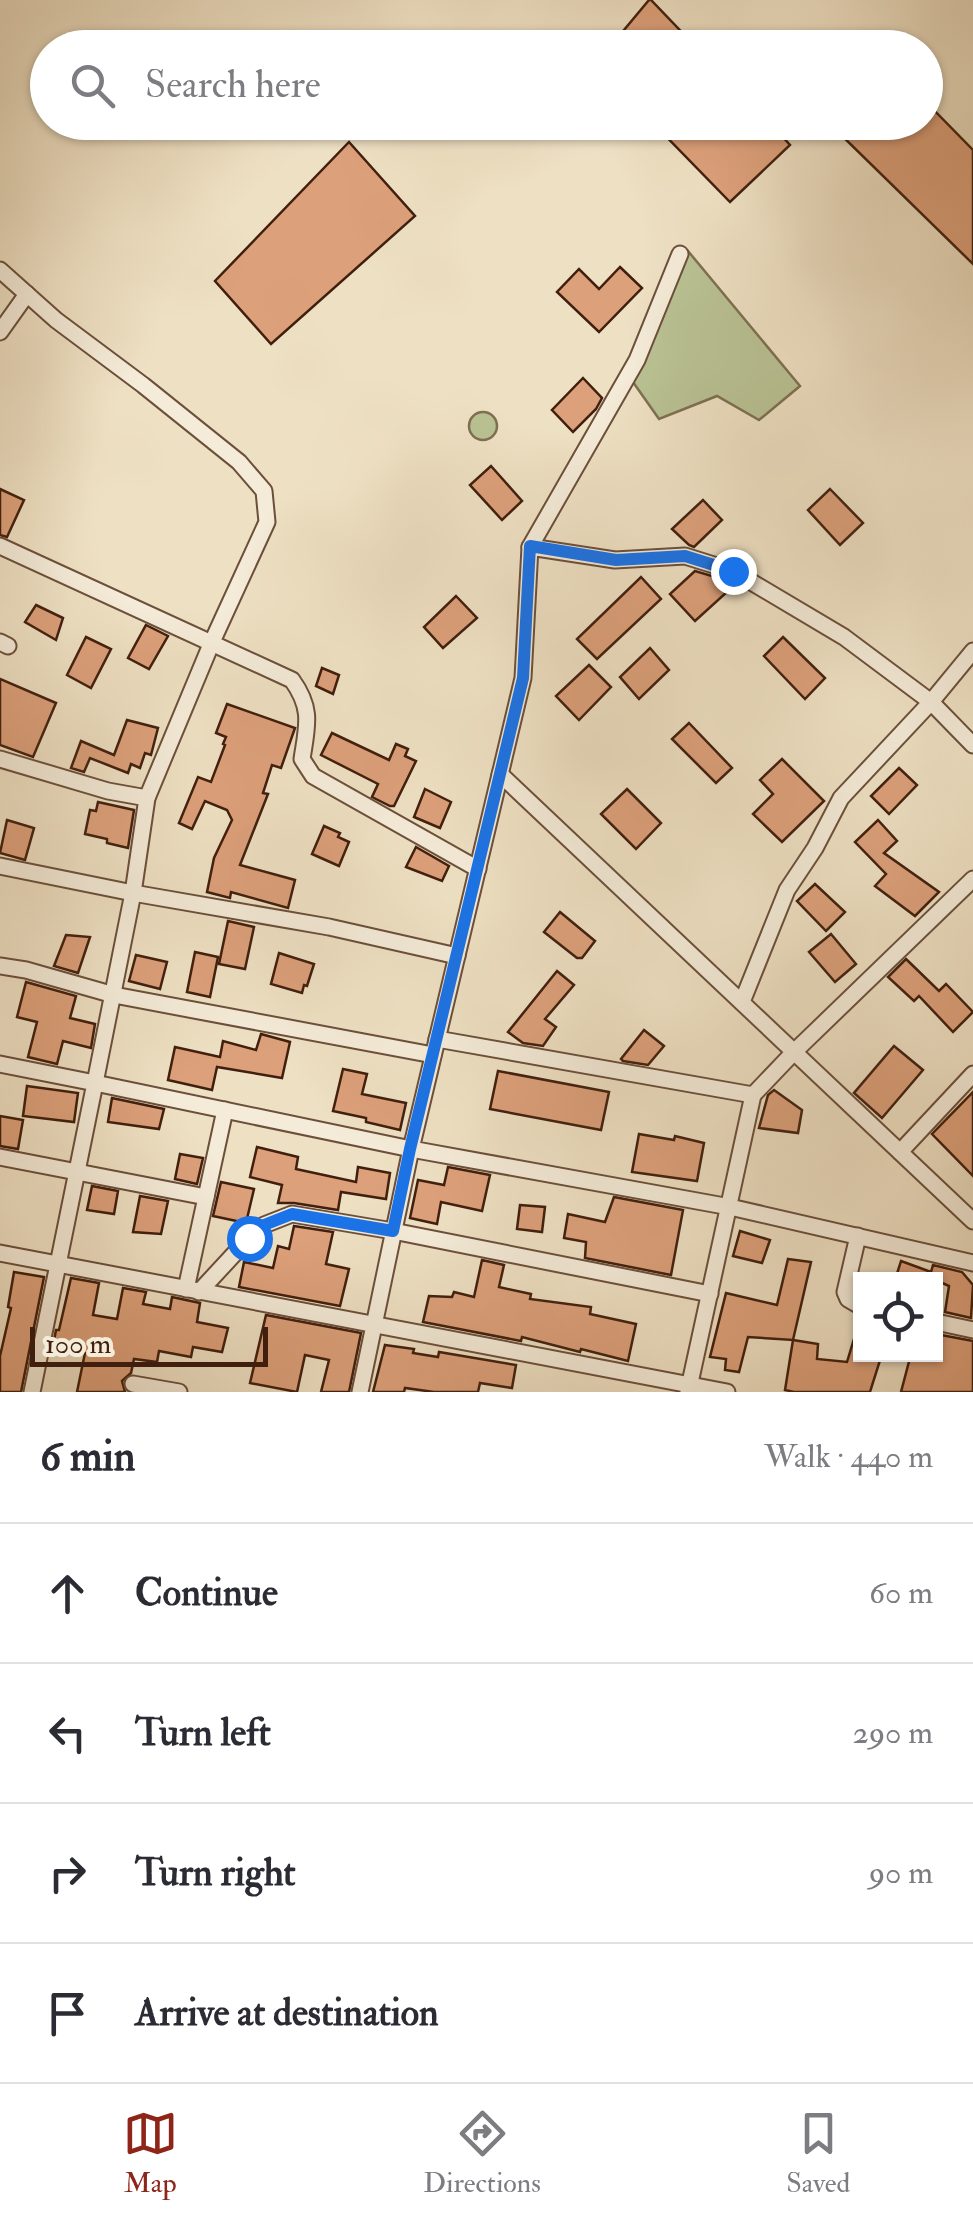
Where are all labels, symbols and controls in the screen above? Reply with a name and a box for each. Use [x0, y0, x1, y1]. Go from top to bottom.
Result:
search box [30, 30, 943, 140]
icon: search [65, 58, 120, 113]
text: Search here [145, 61, 321, 109]
route end [711, 549, 757, 595]
route start [227, 1216, 273, 1262]
map controls [853, 1272, 943, 1362]
button: locate [853, 1272, 943, 1362]
scale bar [30, 1322, 268, 1366]
text: 100 m [45, 1327, 111, 1362]
text: 6 min [40, 1431, 135, 1483]
text: Walk · 440 m [764, 1437, 933, 1477]
icon: ahead [40, 1566, 95, 1621]
text: Continue [135, 1569, 278, 1617]
text: 60 m [869, 1573, 933, 1613]
icon: left [40, 1706, 95, 1761]
text: Turn left [135, 1709, 271, 1757]
text: 290 m [852, 1713, 933, 1753]
icon: right [40, 1846, 95, 1901]
text: Turn right [135, 1849, 296, 1897]
text: 90 m [869, 1853, 933, 1893]
icon: arrive [40, 1986, 95, 2041]
text: Arrive at destination [135, 1989, 439, 2037]
tab: Map [123, 2106, 178, 2201]
tab: Directions [423, 2106, 541, 2201]
tab: Saved [786, 2106, 850, 2201]

